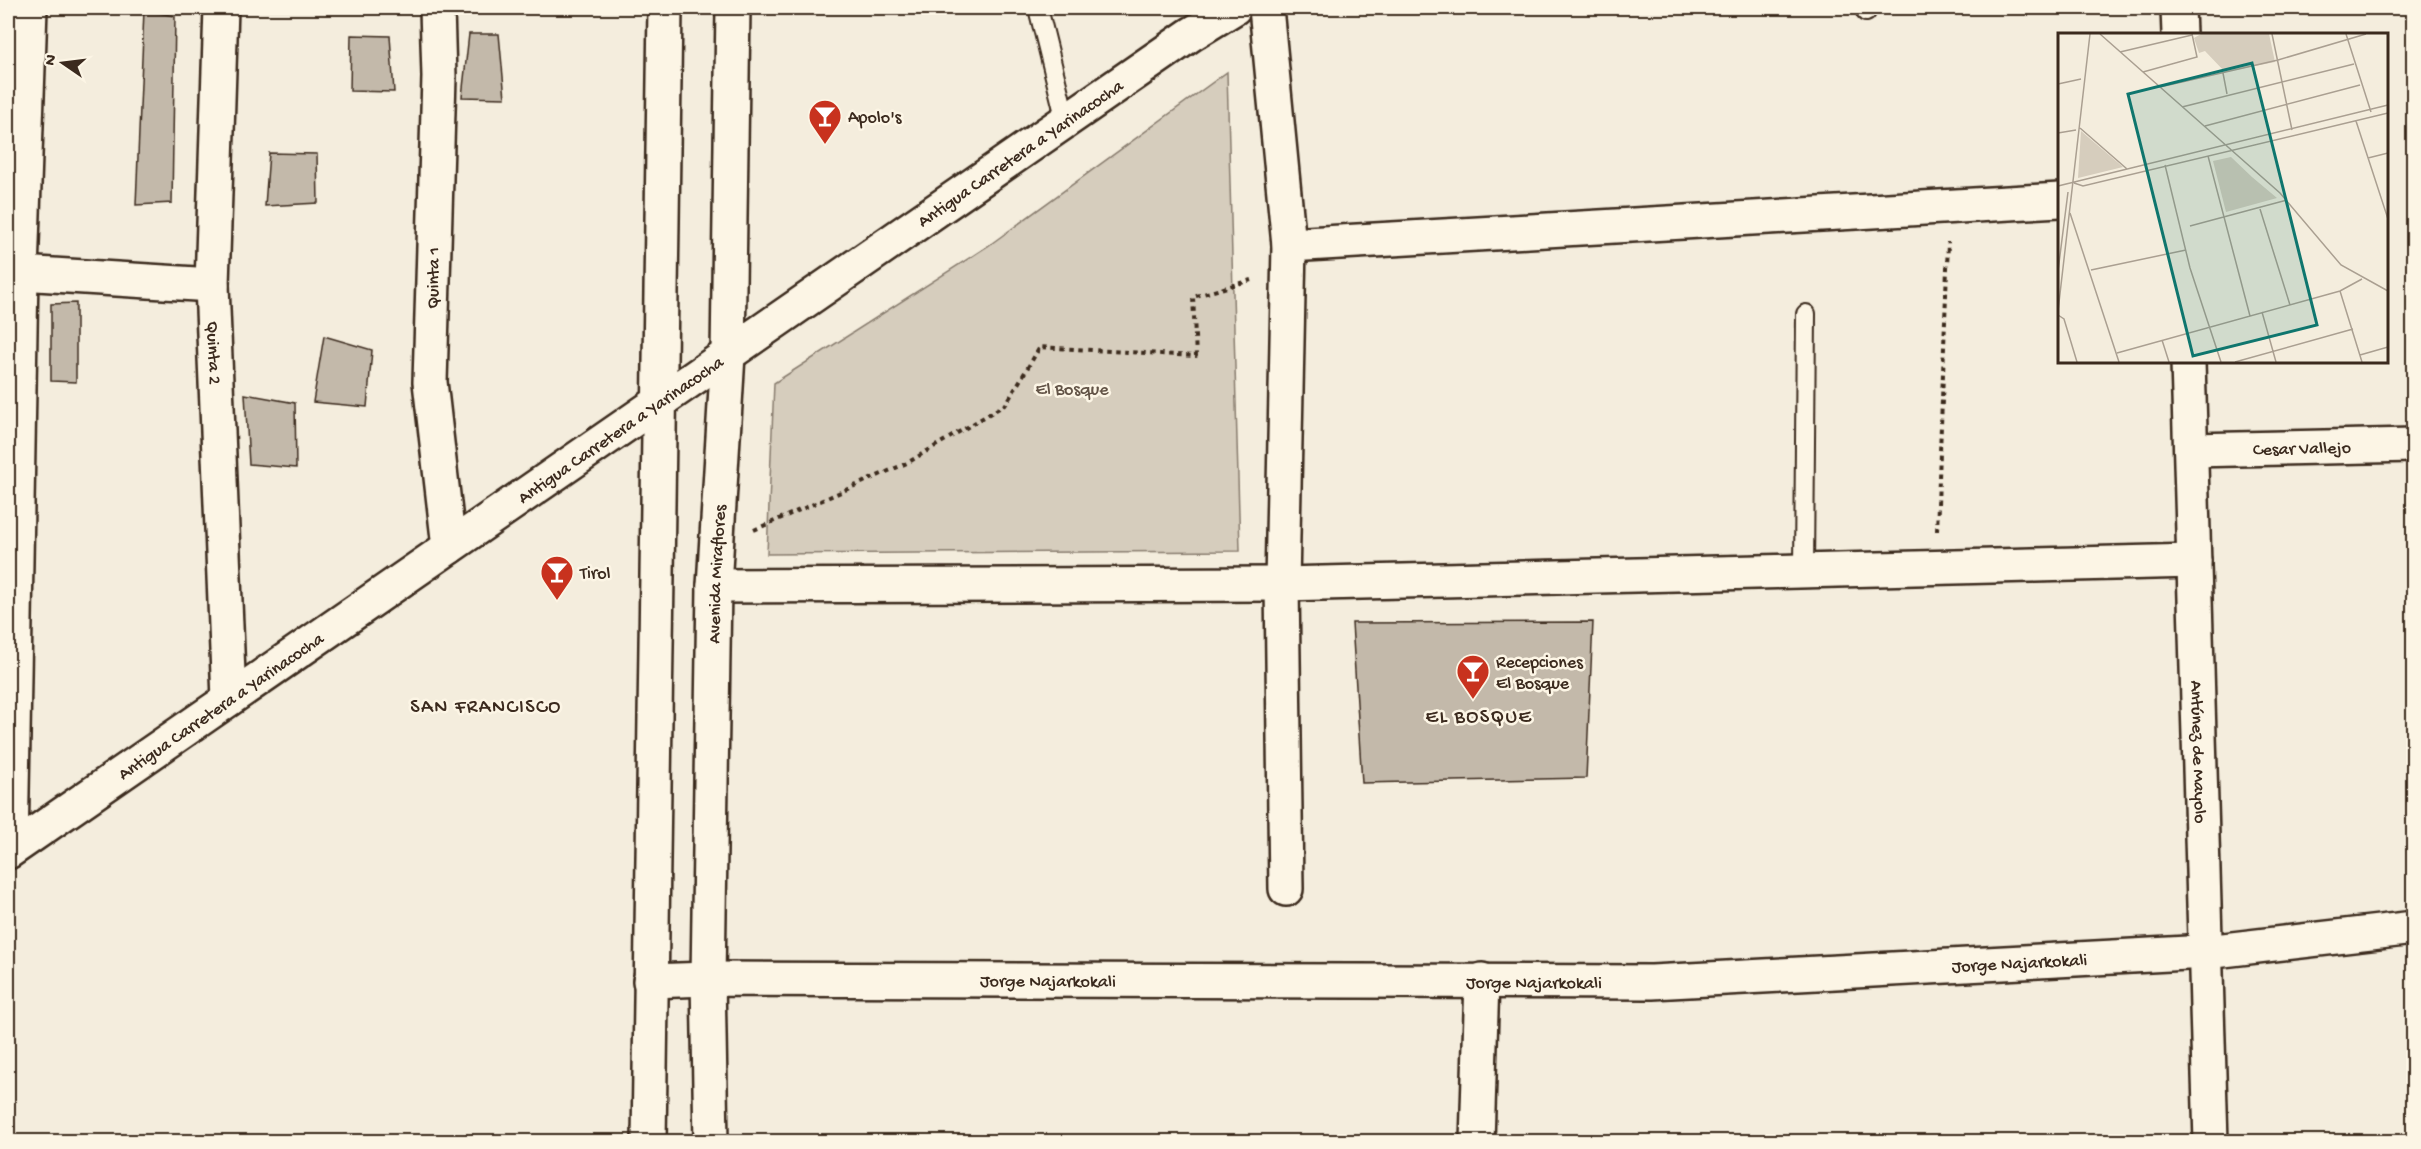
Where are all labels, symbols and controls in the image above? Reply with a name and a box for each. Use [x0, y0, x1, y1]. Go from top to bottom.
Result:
north arrow [33, 33, 93, 93]
inset map [2058, 33, 2388, 363]
text: N [41, 52, 62, 68]
street label: Antigua Carretera a Yarinacocha [914, 76, 1129, 233]
bar icon: Apolo's [807, 98, 843, 145]
place label: Apolo's [848, 108, 903, 129]
street label: Quinta 1 [423, 247, 446, 309]
street label: Quinta 2 [200, 321, 224, 385]
street label: Antigua Carretera a Yarinacocha [515, 352, 729, 509]
park label: El Bosque [1035, 380, 1109, 401]
street label: Cesar Vallejo [2253, 438, 2351, 462]
street label: Avenida Miraflores [705, 503, 732, 644]
bar icon: Tirol [539, 554, 575, 601]
place label: Tirol [579, 564, 611, 585]
street label: Antigua Carretera a Yarinacocha [115, 628, 329, 786]
bar icon: Recepciones El Bosque [1455, 653, 1491, 700]
place label: Recepciones El Bosque [1496, 653, 1584, 695]
street label: Antúnez de Mayolo [2184, 680, 2210, 824]
district label: SAN FRANCISCO [410, 697, 562, 720]
district label: EL BOSQUE [1425, 707, 1533, 730]
street label: Jorge Najarkokali [1951, 950, 2088, 979]
street label: Jorge Najarkokali [980, 972, 1116, 993]
street label: Jorge Najarkokali [1466, 973, 1602, 995]

